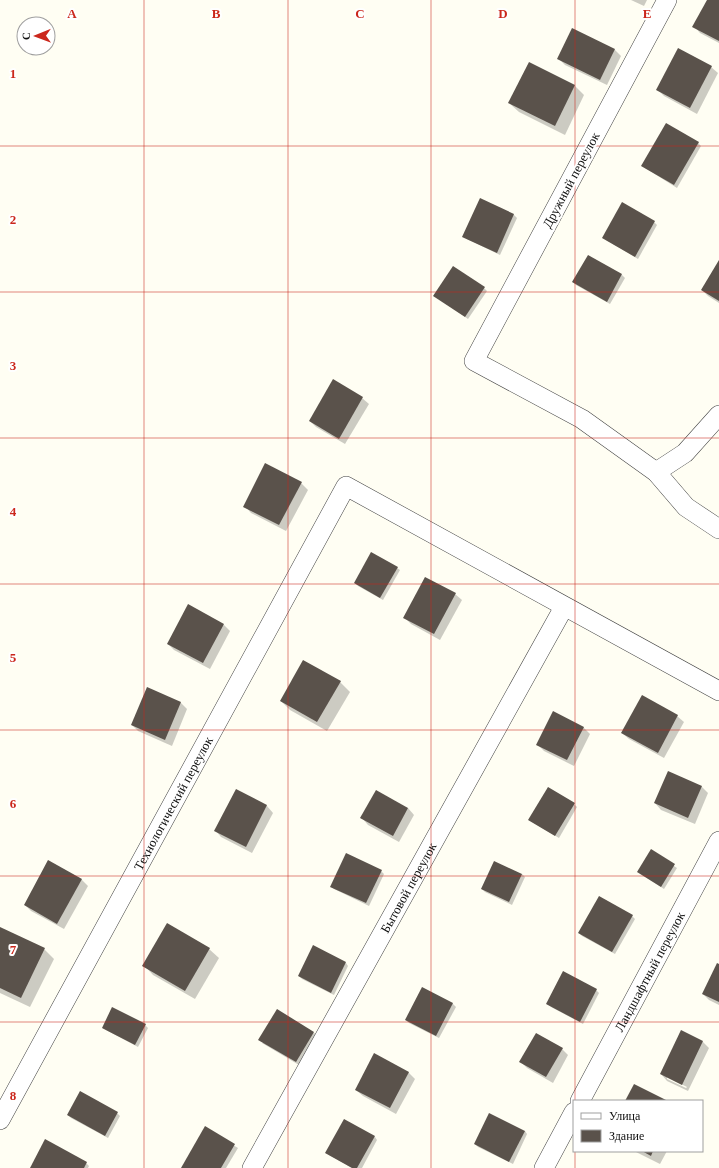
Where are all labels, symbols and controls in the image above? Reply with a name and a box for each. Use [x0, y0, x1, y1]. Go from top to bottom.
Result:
text: A [67, 6, 77, 21]
text: B [212, 6, 221, 21]
text: C [355, 6, 365, 21]
text: D [498, 6, 508, 21]
text: E [643, 6, 651, 21]
north arrow [16, 16, 56, 56]
text: С [20, 32, 32, 40]
text: 1 [10, 66, 16, 81]
street label: Дружный переулок [539, 129, 603, 230]
text: 2 [10, 212, 16, 227]
text: 3 [10, 358, 17, 373]
text: 4 [10, 504, 17, 519]
text: 5 [10, 650, 17, 665]
street label: Технологический переулок [130, 733, 216, 873]
text: 6 [10, 796, 17, 811]
street label: Бытовой переулок [377, 839, 439, 935]
street label: Ландшафтный переулок [611, 908, 688, 1034]
text: 7 [10, 942, 17, 957]
text: 8 [10, 1088, 17, 1103]
legend [573, 1100, 703, 1152]
text: Улица [609, 1109, 641, 1123]
text: Здание [609, 1129, 644, 1143]

